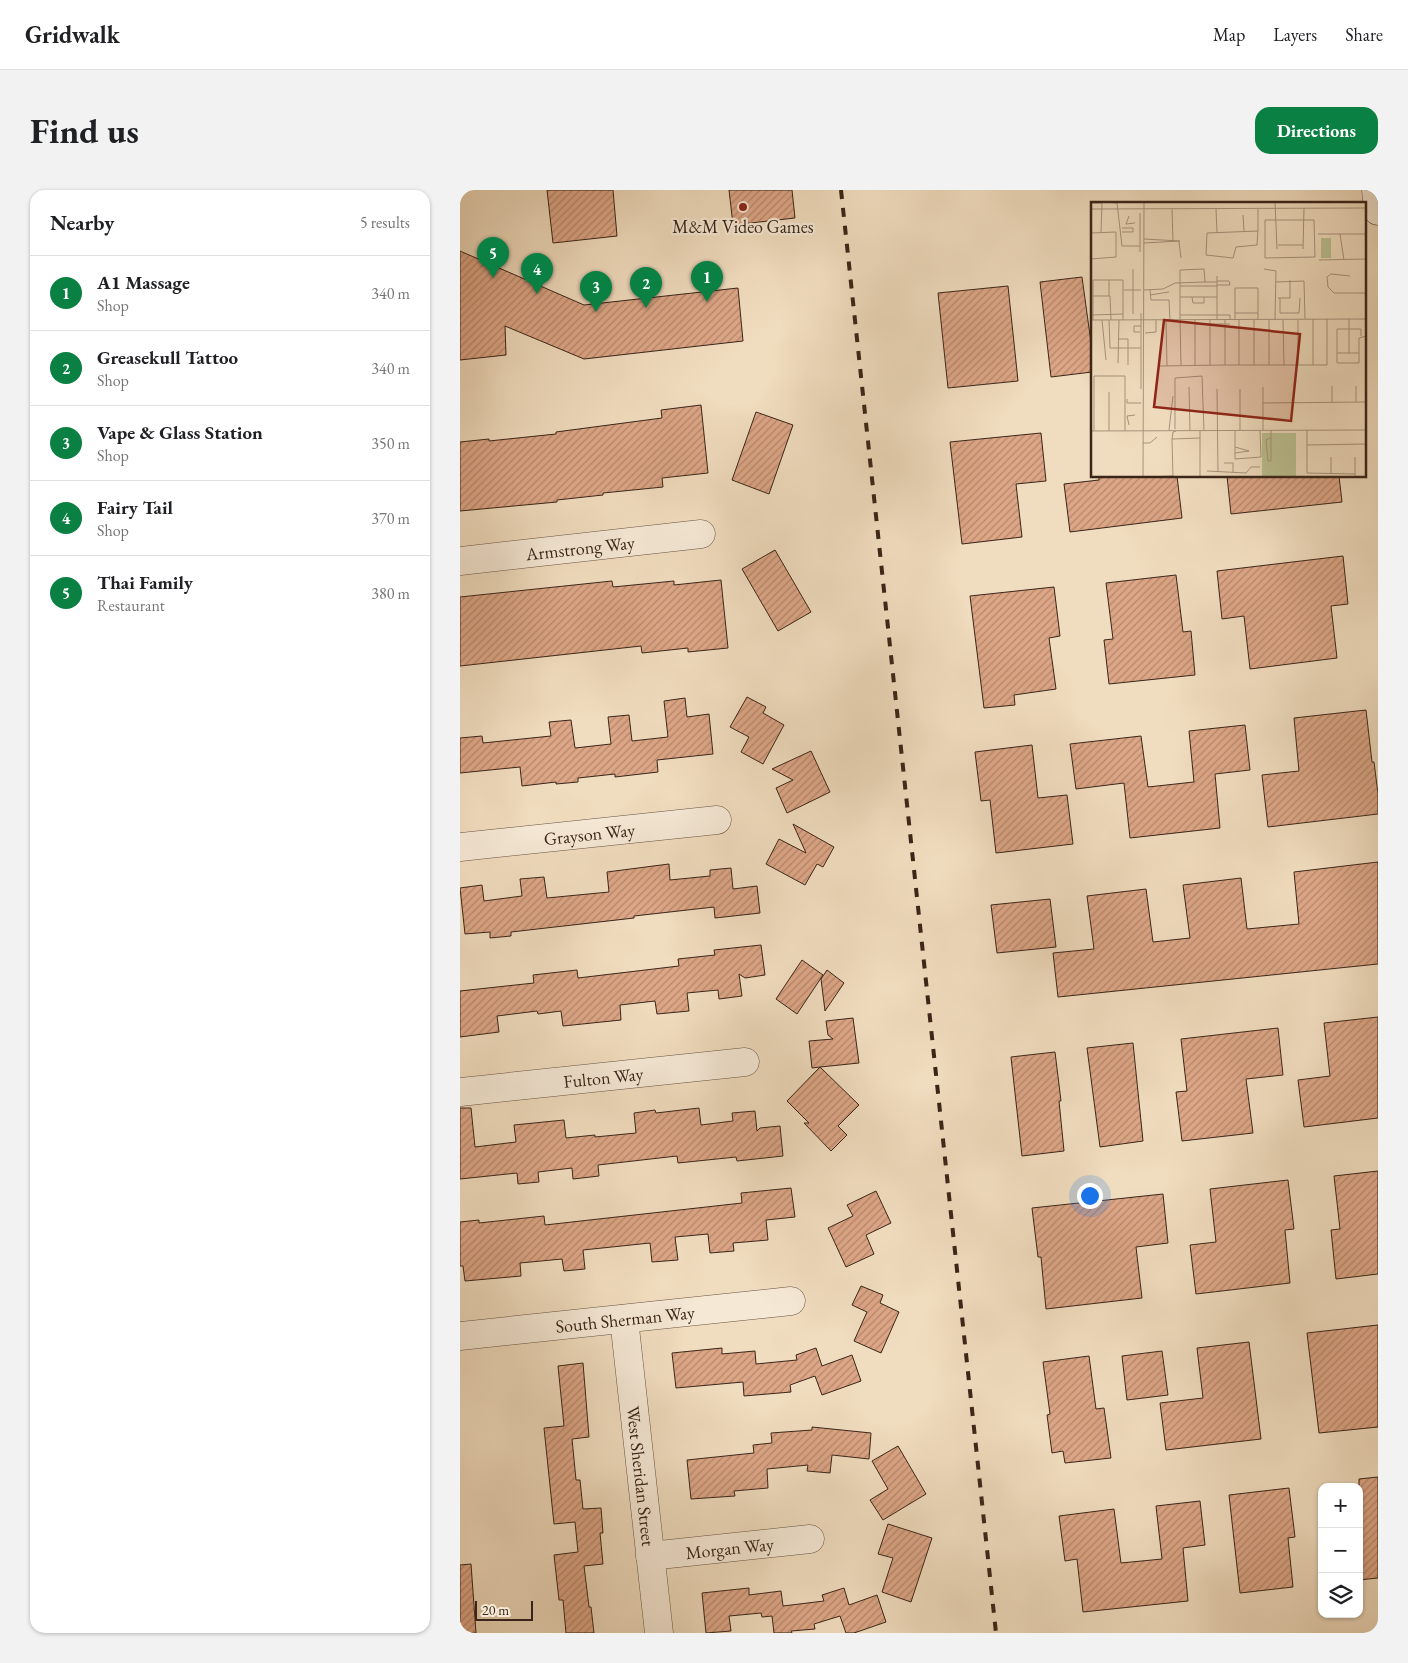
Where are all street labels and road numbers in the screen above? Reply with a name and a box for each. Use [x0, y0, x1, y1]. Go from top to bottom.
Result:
street label: Armstrong Way [524, 530, 636, 565]
street label: Grayson Way [543, 817, 636, 850]
street label: Fulton Way [562, 1061, 644, 1093]
street label: South Sherman Way [554, 1300, 696, 1337]
street label: West Sheridan Street [622, 1405, 661, 1548]
street label: Morgan Way [684, 1531, 775, 1564]

